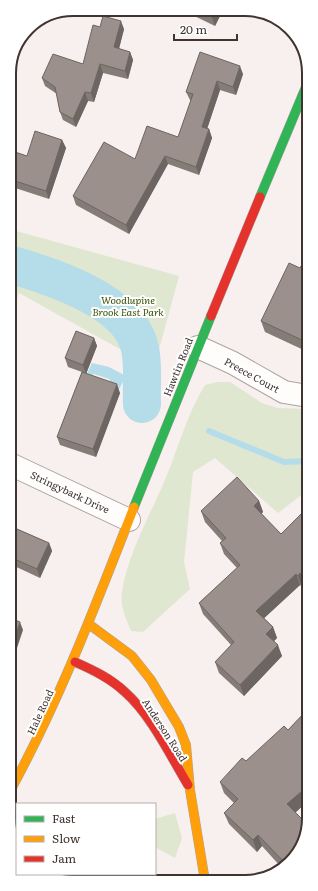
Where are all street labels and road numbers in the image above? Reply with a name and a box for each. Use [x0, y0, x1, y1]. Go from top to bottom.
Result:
street label: Hawtin Road [159, 335, 196, 398]
street label: Preece Court [222, 353, 283, 396]
street label: Stringybark Drive [28, 467, 112, 516]
street label: Hale Road [23, 687, 57, 737]
street label: Anderson Road [139, 695, 192, 764]

